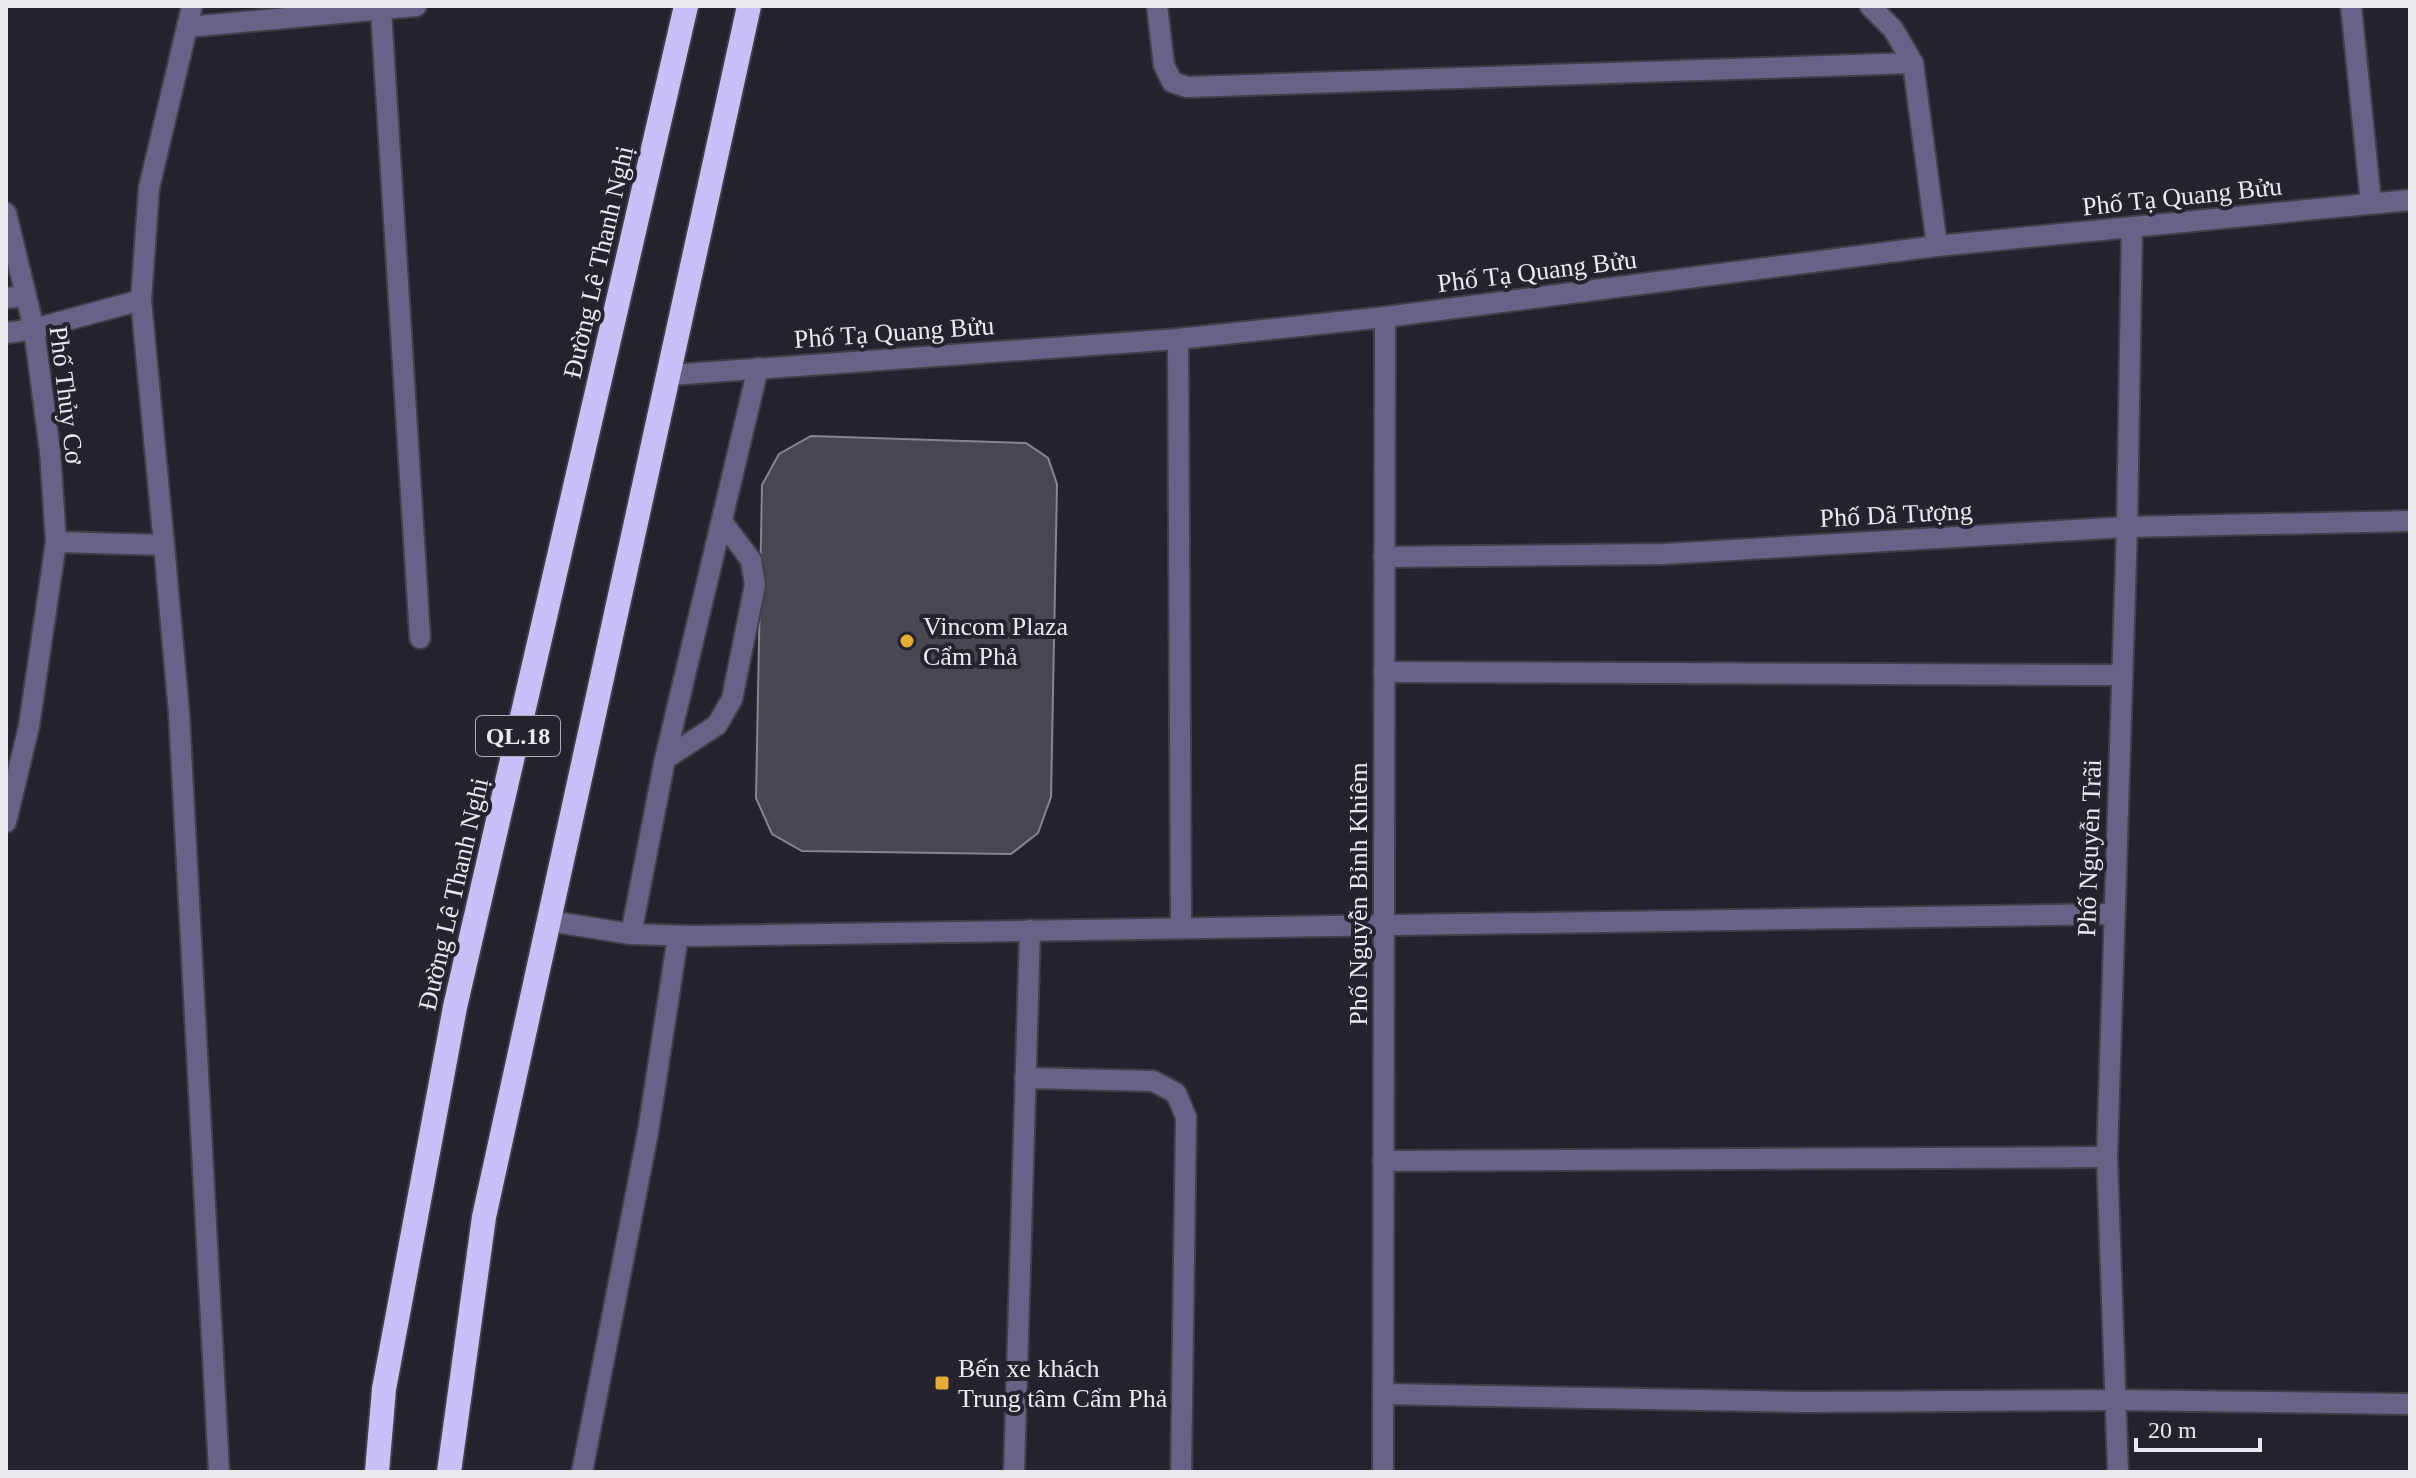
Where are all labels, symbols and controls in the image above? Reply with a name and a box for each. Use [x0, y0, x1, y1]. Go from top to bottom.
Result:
street label: Đường Lê Thanh Nghị [558, 143, 639, 381]
street label: Phố Tạ Quang Bửu [2081, 172, 2283, 221]
street label: Phố Tạ Quang Bửu [1436, 245, 1638, 298]
street label: Phố Tạ Quang Bửu [793, 311, 995, 354]
street label: Phố Thủy Cơ [44, 324, 90, 467]
street label: Phố Dã Tượng [1819, 496, 1973, 533]
place label: Vincom Plaza Cẩm Phả [923, 612, 1068, 671]
marker: Vincom Plaza Cẩm Phả [898, 632, 916, 650]
road number: QL.18 [476, 716, 560, 756]
street label: Phố Nguyễn Trãi [2072, 759, 2107, 937]
street label: Phố Nguyễn Bỉnh Khiêm [1344, 762, 1373, 1026]
street label: Đường Lê Thanh Nghị [413, 775, 494, 1013]
place label: Bến xe khách Trung tâm Cẩm Phả [958, 1354, 1168, 1413]
marker: Bến xe khách Trung tâm Cẩm Phả [933, 1374, 951, 1392]
scale bar [2136, 1402, 2260, 1452]
text: 20 m [2148, 1417, 2197, 1443]

